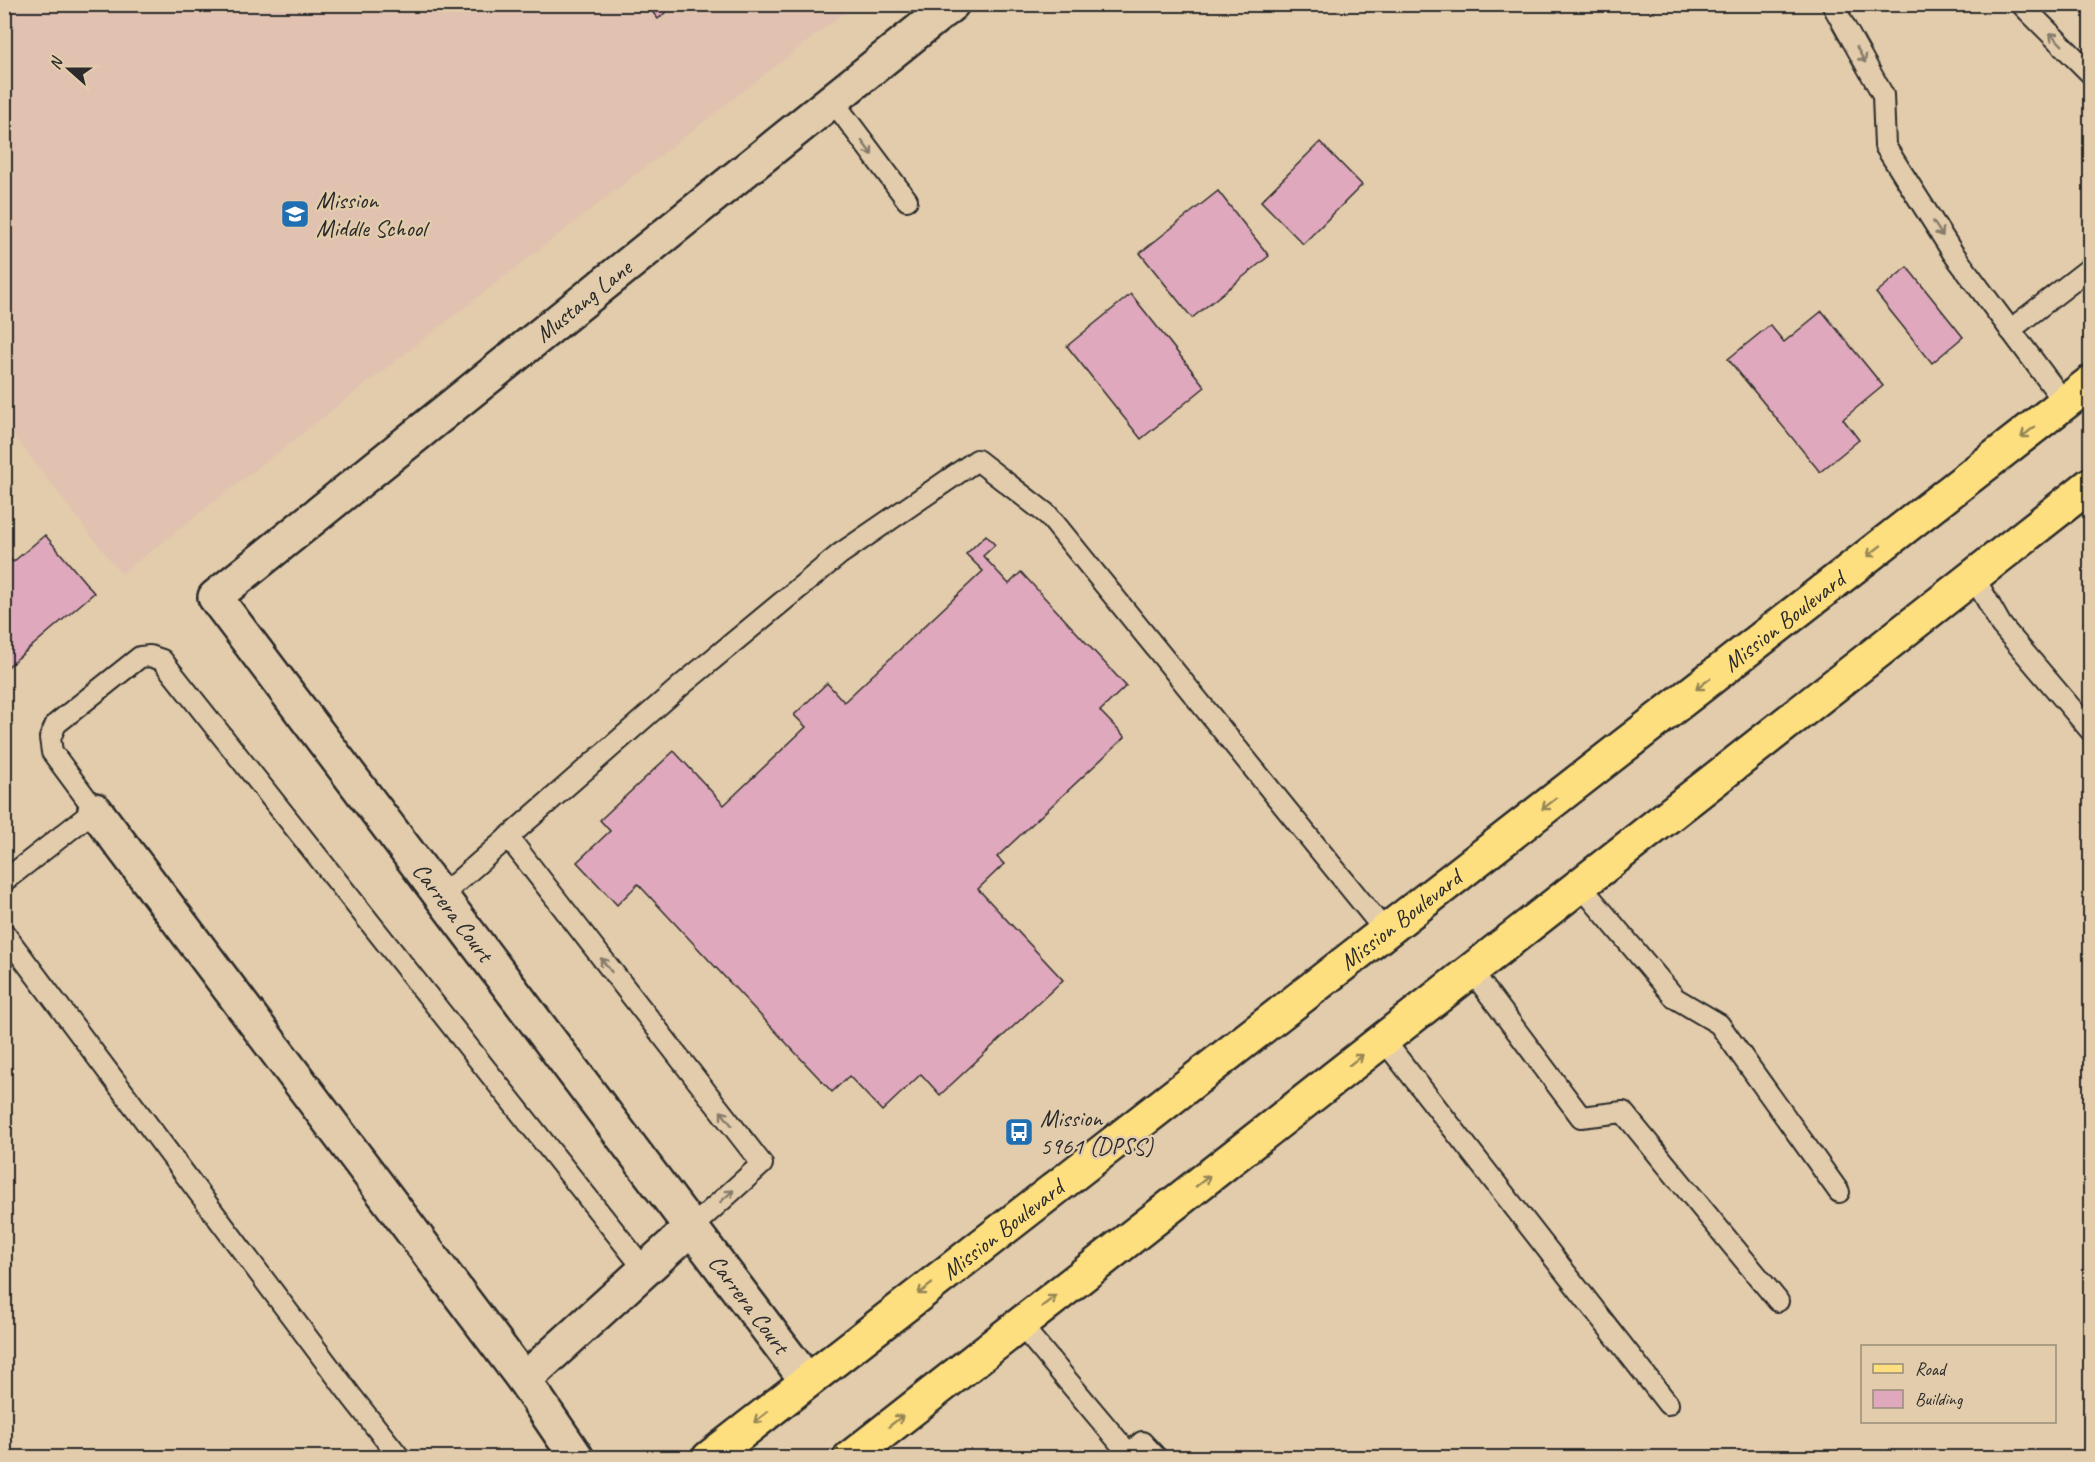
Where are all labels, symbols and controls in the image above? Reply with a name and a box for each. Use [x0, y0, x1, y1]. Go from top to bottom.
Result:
one-way arrow [2048, 31, 2063, 46]
north arrow [39, 39, 99, 99]
one-way arrow [1855, 46, 1867, 63]
text: N [45, 53, 68, 72]
one-way arrow [861, 139, 873, 155]
place label: Mission Middle School [316, 185, 430, 243]
school or university icon: Mission Middle School [279, 198, 311, 230]
one-way arrow [1932, 220, 1944, 237]
street label: Mustang Lane [529, 251, 639, 349]
one-way arrow [2020, 425, 2036, 438]
one-way arrow [1866, 545, 1882, 558]
street label: Mission Boulevard [1717, 562, 1854, 678]
one-way arrow [1696, 678, 1712, 690]
one-way arrow [1542, 797, 1558, 810]
street label: Carrera Court [406, 856, 501, 969]
street label: Mission Boulevard [1333, 861, 1470, 977]
one-way arrow [599, 957, 612, 973]
one-way arrow [1348, 1054, 1364, 1067]
place label: Mission 5961 (DPSS) [1040, 1103, 1154, 1161]
one-way arrow [719, 1111, 732, 1127]
bus stop icon: Mission 5961 (DPSS) [1003, 1116, 1035, 1148]
street label: Mission Boulevard [936, 1171, 1072, 1286]
one-way arrow [1194, 1174, 1210, 1187]
one-way arrow [719, 1189, 734, 1203]
street label: Carrera Court [702, 1248, 797, 1361]
one-way arrow [918, 1283, 934, 1296]
one-way arrow [1041, 1295, 1057, 1308]
legend [1861, 1345, 2056, 1423]
text: Road [1915, 1358, 1948, 1380]
text: Building [1915, 1388, 1964, 1410]
one-way arrow [753, 1410, 769, 1423]
one-way arrow [888, 1415, 904, 1428]

